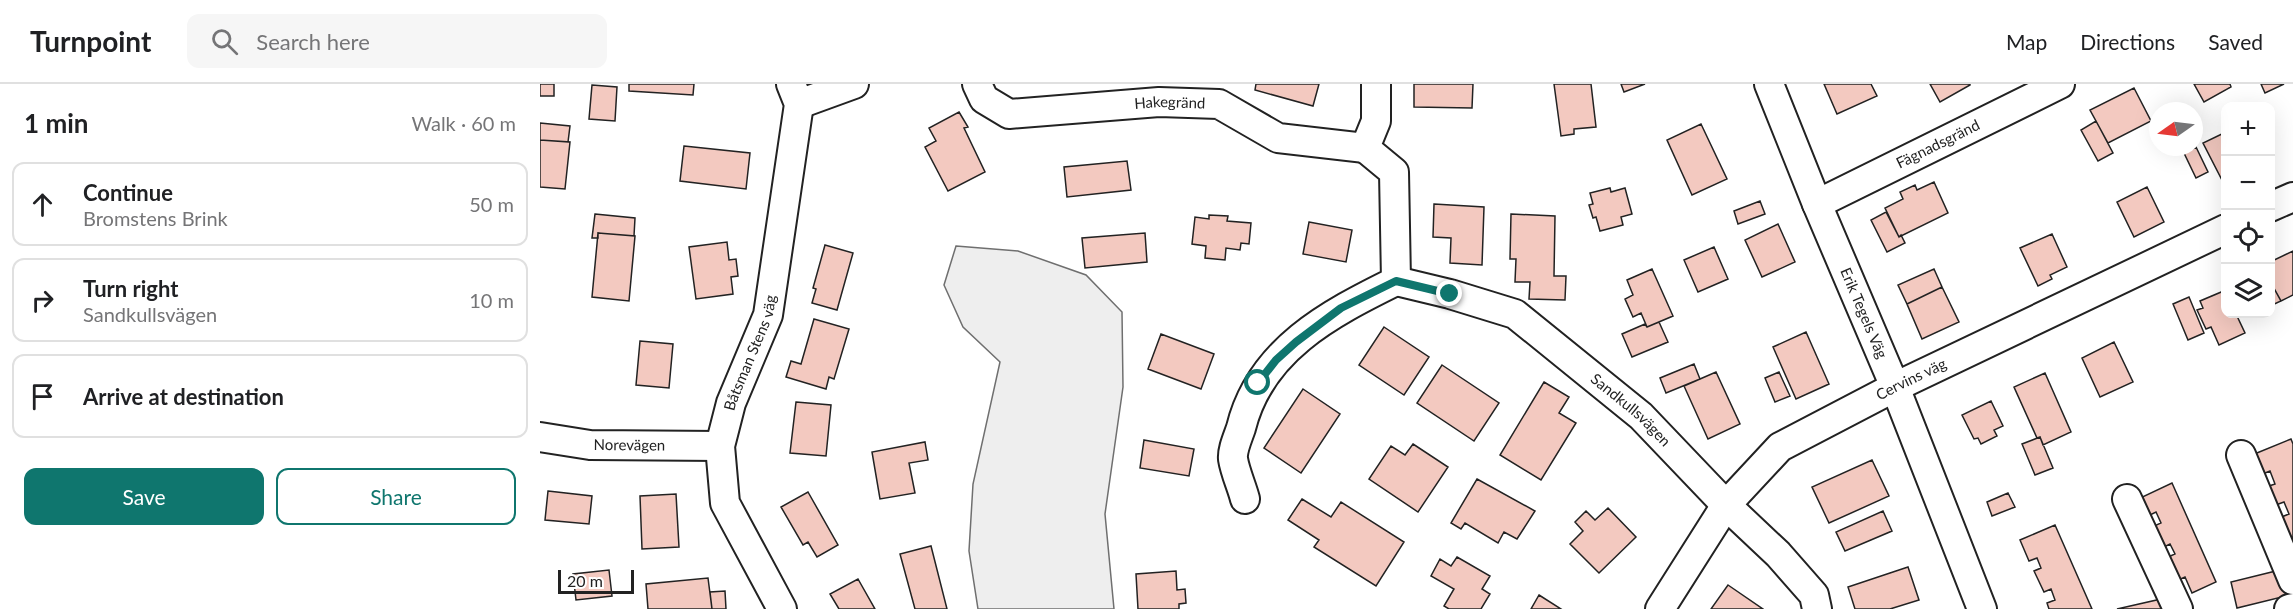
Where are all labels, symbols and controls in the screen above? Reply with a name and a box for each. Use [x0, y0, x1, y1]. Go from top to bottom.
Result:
search box [187, 14, 607, 68]
text: Turnpoint [30, 24, 151, 58]
icon: search [208, 25, 241, 58]
text: Search here [256, 28, 370, 55]
text: Map [2006, 29, 2047, 54]
text: Directions [2080, 29, 2175, 54]
text: Saved [2208, 29, 2263, 54]
street label: Hakegränd [1133, 92, 1206, 112]
north arrow [2149, 102, 2203, 156]
map controls [2221, 102, 2275, 318]
button: + [2221, 102, 2275, 156]
text: 1 min [24, 107, 88, 139]
text: Walk · 60 m [411, 111, 516, 135]
street label: Fägnadsgränd [1893, 115, 1982, 172]
button: − [2221, 156, 2275, 210]
text: Continue [83, 179, 173, 206]
icon: ahead [26, 188, 59, 221]
text: 50 m [469, 192, 514, 216]
text: Bromstens Brink [83, 206, 228, 230]
button: locate [2221, 210, 2275, 264]
button: layers [2221, 264, 2275, 318]
street label: Erik Tegels Väg [1837, 265, 1892, 361]
text: Turn right [83, 275, 178, 302]
route end [1436, 280, 1462, 306]
icon: right [26, 284, 59, 317]
text: 10 m [469, 288, 514, 312]
street label: Båtsman Stens väg [719, 293, 779, 412]
text: Sandkullsvägen [83, 302, 217, 326]
street label: Cervins väg [1873, 354, 1949, 403]
route start [1244, 369, 1270, 395]
street label: Sandkullsvägen [1588, 369, 1675, 450]
icon: arrive [26, 380, 59, 413]
text: Arrive at destination [83, 383, 284, 410]
street label: Norevägen [593, 435, 665, 454]
button: Save [24, 468, 264, 525]
button: Share [276, 468, 516, 525]
scale bar [558, 567, 634, 594]
text: 20 m [567, 571, 603, 590]

